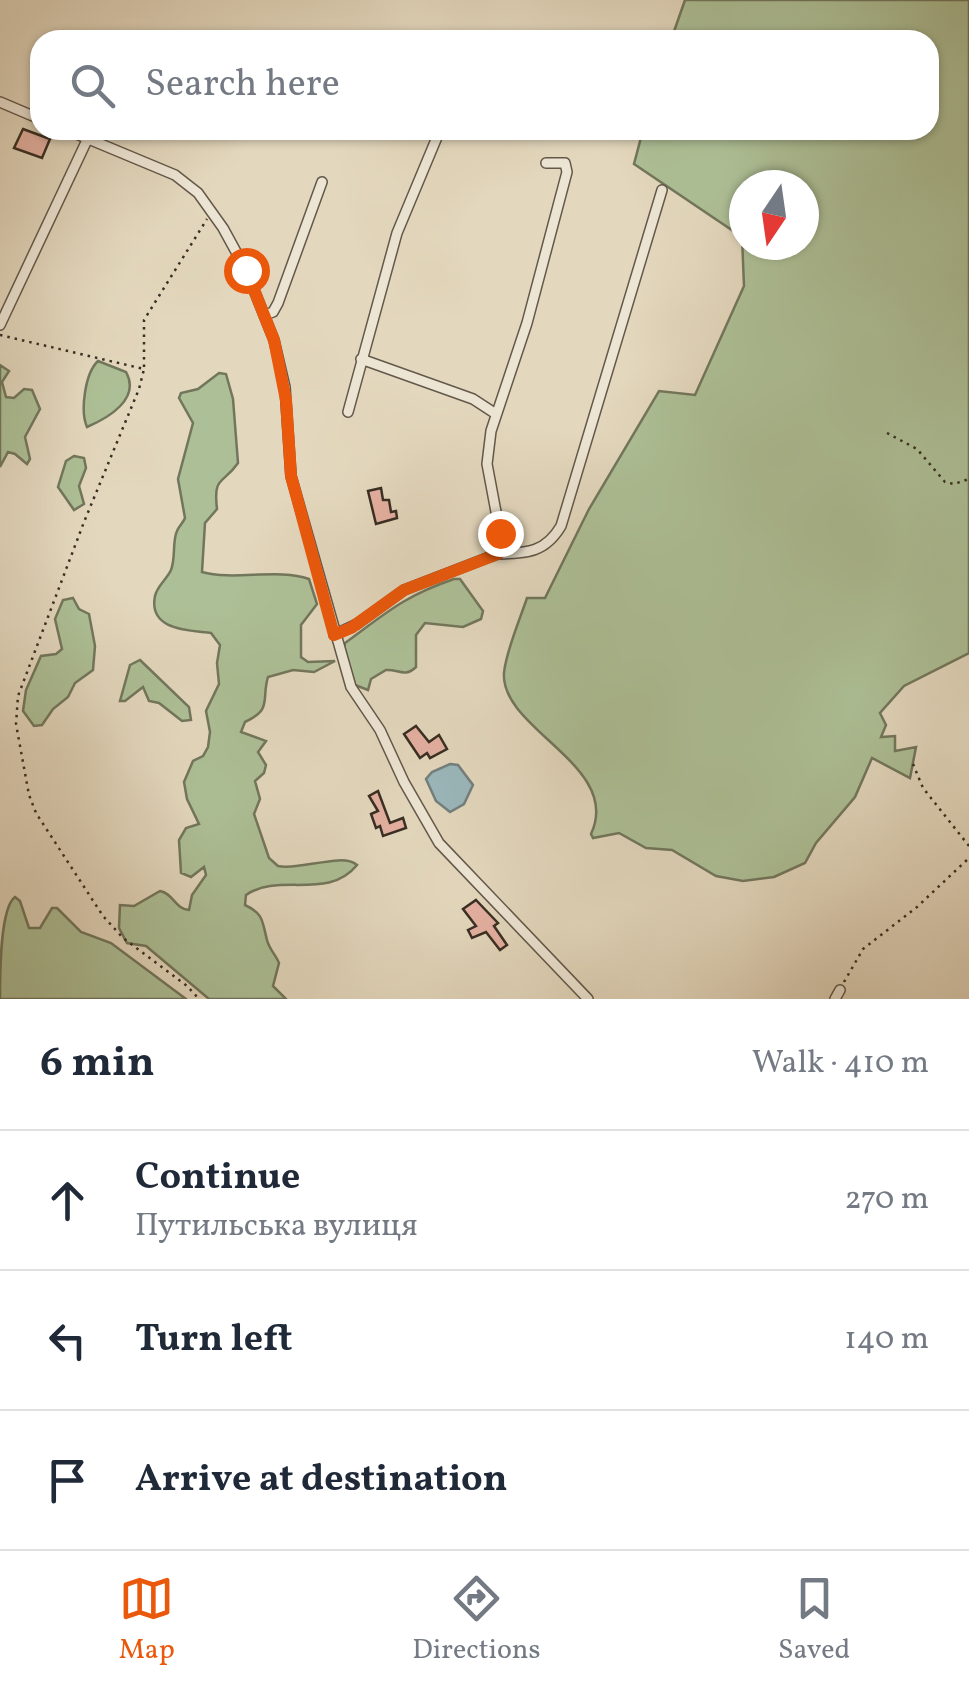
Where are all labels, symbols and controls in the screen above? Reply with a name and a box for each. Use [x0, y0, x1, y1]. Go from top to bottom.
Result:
search box [30, 30, 939, 140]
icon: search [65, 58, 120, 113]
text: Search here [145, 59, 340, 112]
north arrow [729, 170, 819, 260]
route start [224, 248, 270, 294]
route end [478, 511, 524, 557]
text: 6 min [40, 1035, 155, 1094]
text: Walk · 410 m [752, 1042, 929, 1086]
text: Continue [135, 1152, 300, 1205]
icon: ahead [40, 1173, 95, 1228]
text: 270 m [844, 1178, 929, 1222]
text: Путильська вулиця [135, 1205, 418, 1249]
icon: left [40, 1313, 95, 1368]
text: Turn left [135, 1314, 292, 1367]
text: 140 m [844, 1318, 929, 1362]
icon: arrive [40, 1453, 95, 1508]
text: Arrive at destination [135, 1454, 508, 1507]
tab: Map [119, 1571, 175, 1670]
tab: Directions [412, 1571, 541, 1670]
tab: Saved [778, 1571, 850, 1670]

